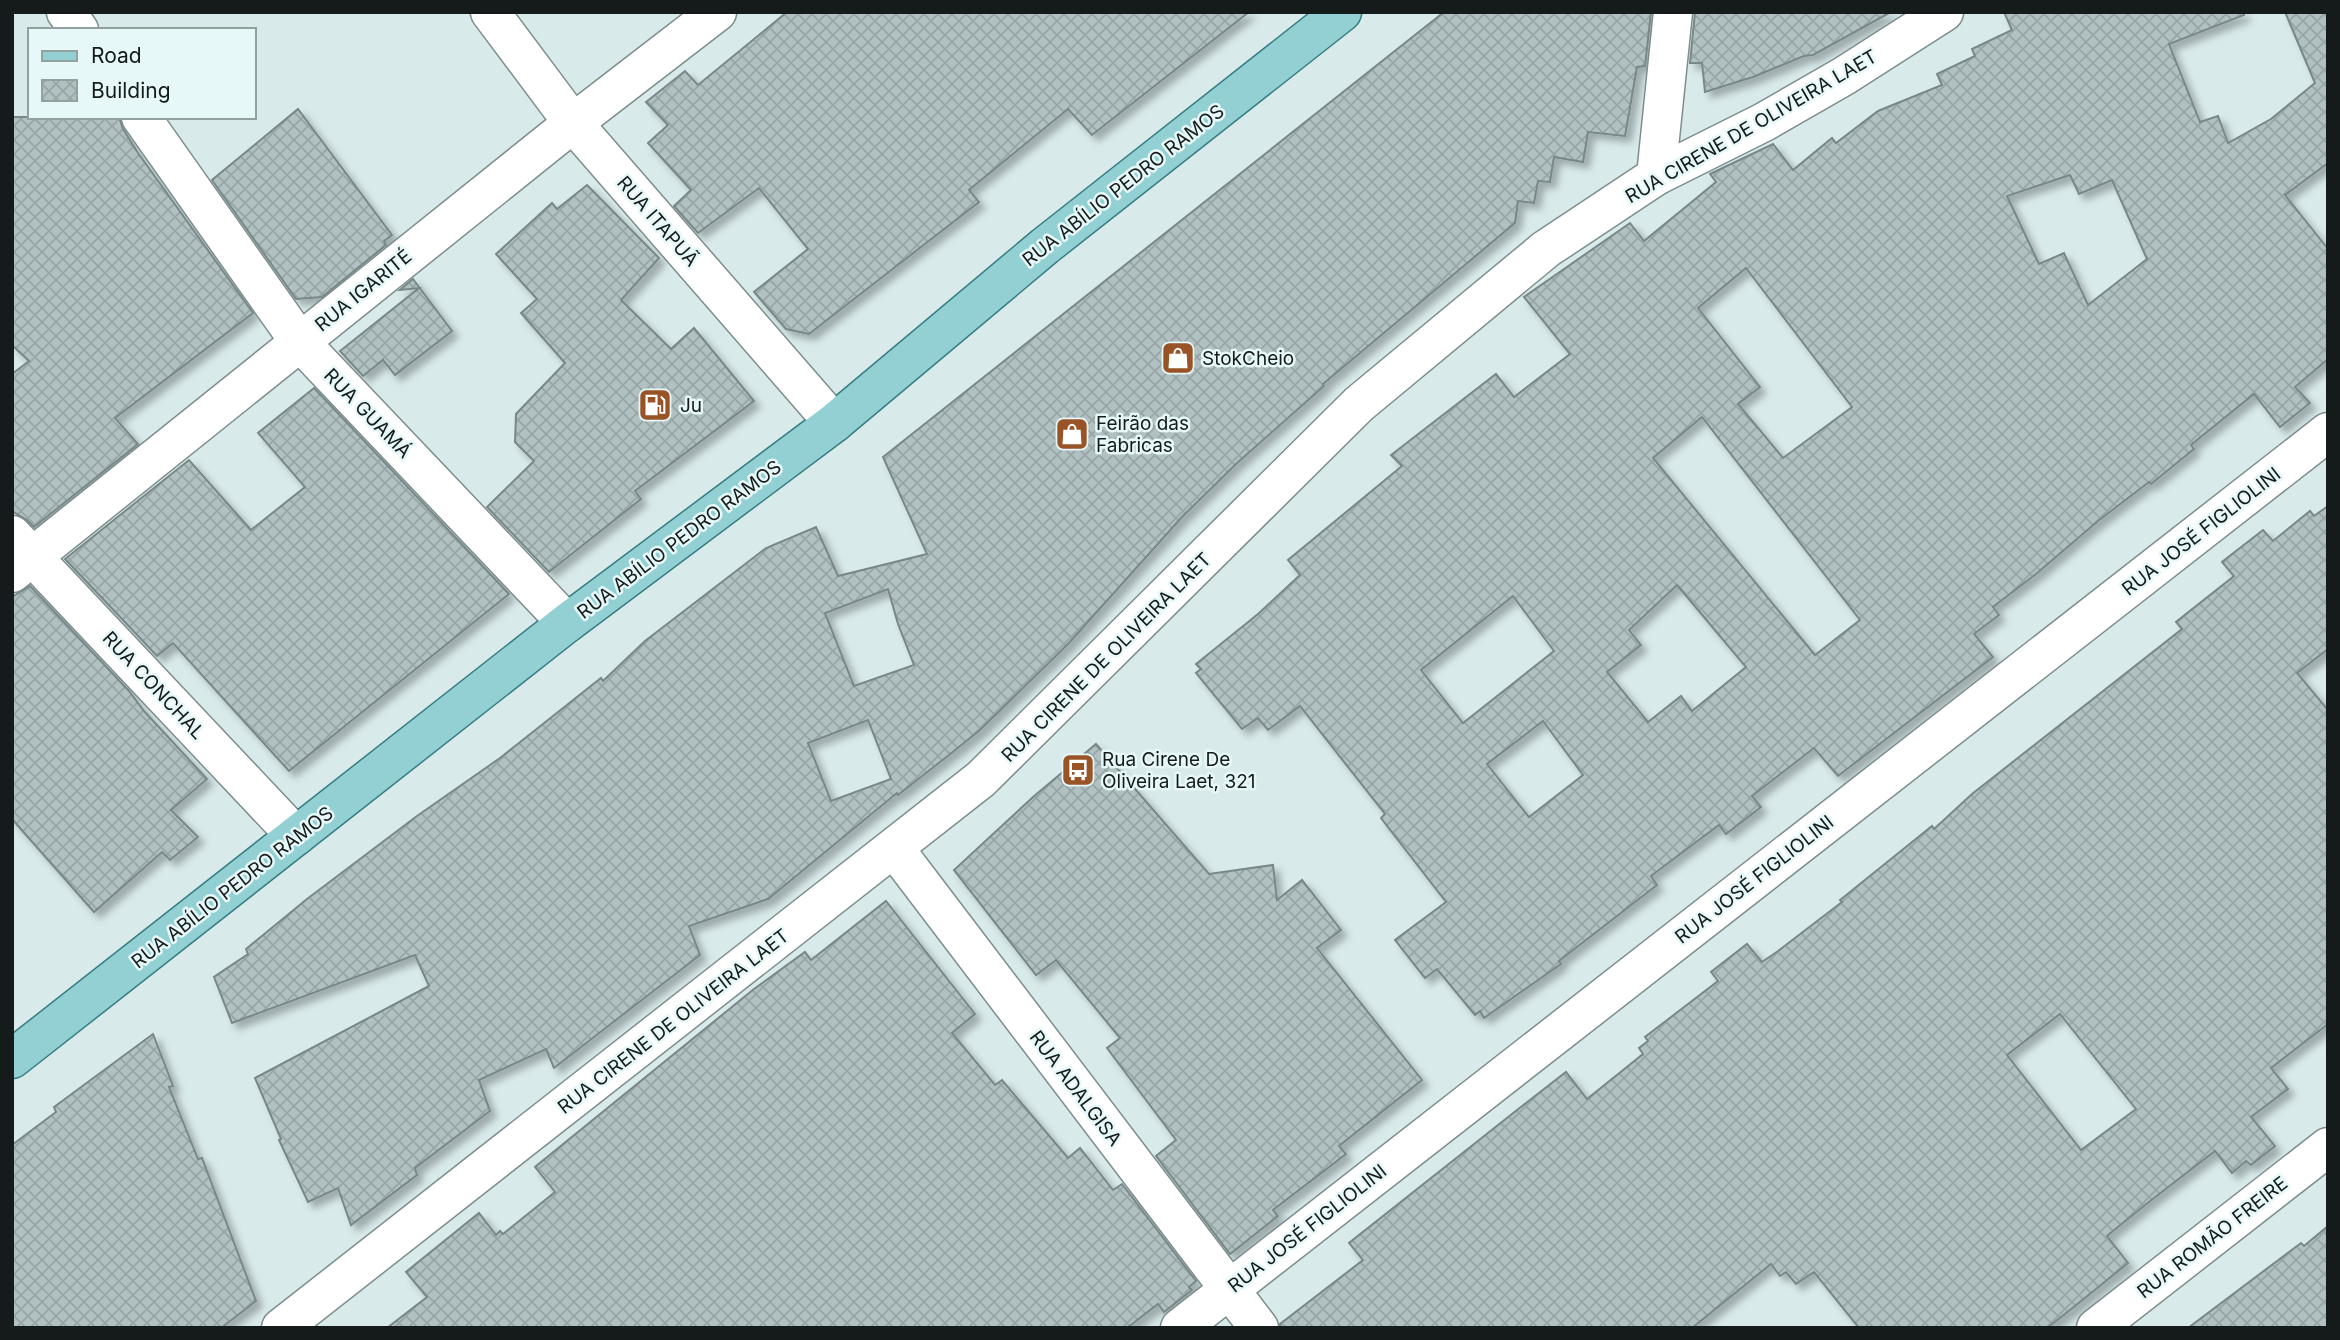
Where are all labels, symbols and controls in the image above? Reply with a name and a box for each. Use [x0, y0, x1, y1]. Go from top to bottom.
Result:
legend [28, 28, 256, 119]
text: Road [91, 43, 142, 68]
street label: RUA CIRENE DE OLIVEIRA LAET [1621, 45, 1881, 208]
text: Building [91, 78, 171, 103]
street label: RUA ABÍLIO PEDRO RAMOS [1017, 99, 1229, 271]
street label: RUA ITAPUÃ [612, 171, 703, 271]
street label: RUA IGARITÉ [310, 244, 416, 336]
shop icon: StokCheio [1159, 339, 1197, 377]
place label: StokCheio [1202, 347, 1294, 370]
street label: RUA GUAMÁ [319, 363, 417, 463]
fuel station icon: Ju [636, 386, 674, 424]
place label: Ju [680, 394, 702, 417]
place label: Feirão das Fabricas [1096, 412, 1189, 457]
shop icon: Feirão das Fabricas [1053, 415, 1091, 453]
street label: RUA ABÍLIO PEDRO RAMOS [572, 454, 786, 624]
street label: RUA JOSÉ FIGLIOLINI [2117, 462, 2285, 600]
street label: RUA CIRENE DE OLIVEIRA LAET [997, 548, 1216, 767]
street label: RUA CONCHAL [98, 627, 209, 744]
place label: Rua Cirene De Oliveira Laet, 321 [1102, 748, 1255, 793]
bus stop icon: Rua Cirene De Oliveira Laet, 321 [1059, 751, 1097, 789]
street label: RUA ABÍLIO PEDRO RAMOS [126, 801, 338, 973]
street label: RUA JOSÉ FIGLIOLINI [1670, 810, 1838, 948]
street label: RUA CIRENE DE OLIVEIRA LAET [553, 924, 793, 1119]
street label: RUA ADALGISA [1025, 1026, 1126, 1151]
street label: RUA JOSÉ FIGLIOLINI [1223, 1159, 1391, 1297]
street label: RUA ROMÃO FREIRE [2133, 1172, 2292, 1303]

